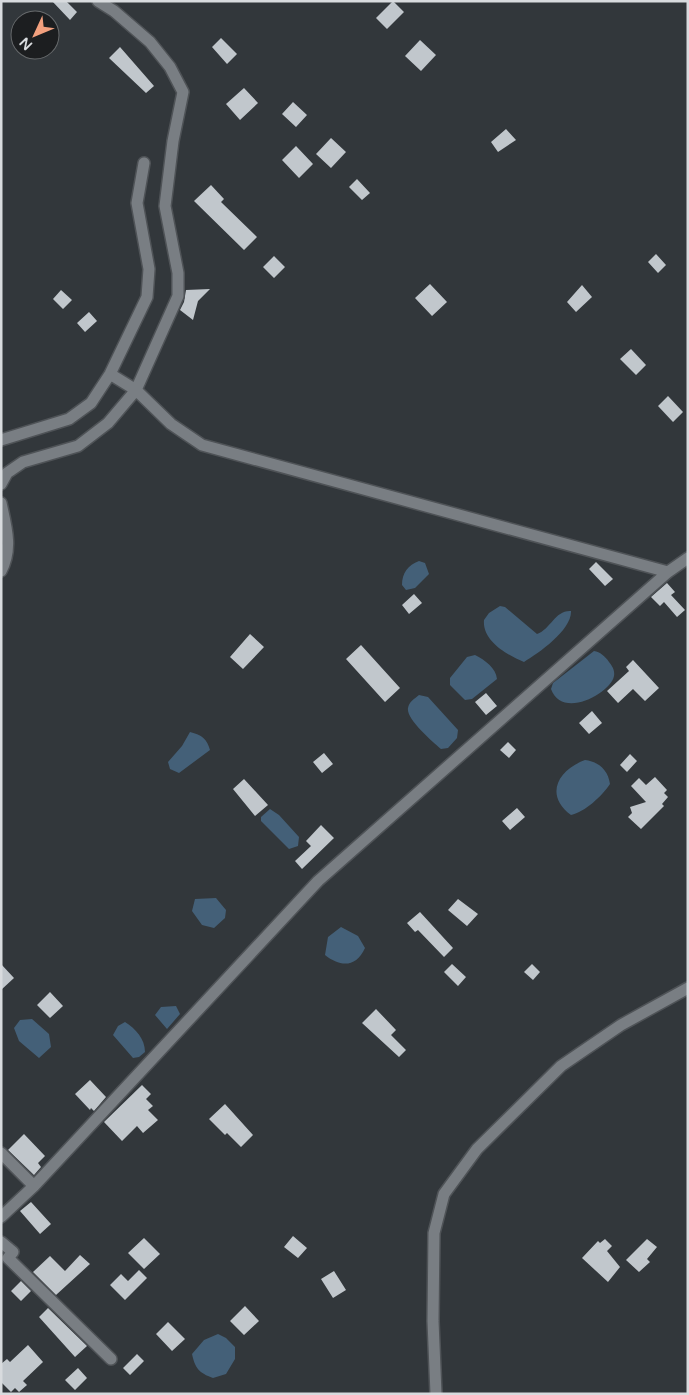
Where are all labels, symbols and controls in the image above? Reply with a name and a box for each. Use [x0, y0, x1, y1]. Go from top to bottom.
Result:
north arrow [10, 10, 60, 60]
text: N [16, 34, 36, 54]

